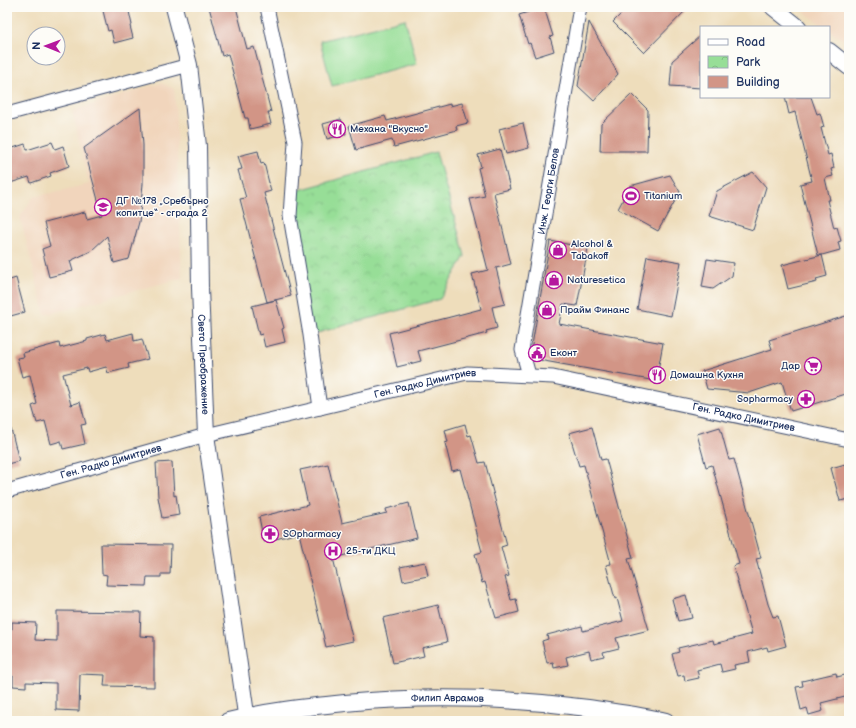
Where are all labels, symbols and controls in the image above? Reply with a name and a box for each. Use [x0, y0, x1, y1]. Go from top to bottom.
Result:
north arrow [26, 26, 66, 66]
legend [700, 26, 830, 98]
text: Road [736, 35, 765, 50]
text: N [30, 42, 43, 50]
text: Park [736, 55, 760, 70]
text: Building [736, 75, 780, 90]
restaurant icon: Механа "Вкусно" [327, 119, 347, 139]
place label: Механа "Вкусно" [350, 123, 428, 135]
street label: Инж. Георги Белов [536, 146, 562, 235]
sports icon: Titanium [621, 186, 641, 206]
place label: Titanium [644, 190, 682, 202]
place label: ДГ №178 „Сребърно копитце“ - сграда 2 [116, 195, 209, 219]
school or university icon: ДГ №178 „Сребърно копитце“ - сграда 2 [93, 197, 113, 217]
place label: Alcohol & Tabakoff [571, 238, 613, 262]
shop icon: Alcohol & Tabakoff [548, 240, 568, 260]
shop icon: Naturesetica [544, 270, 564, 290]
place label: Naturesetica [567, 274, 626, 286]
shop icon: Прайм Финанс [537, 300, 557, 320]
place label: Прайм Финанс [560, 304, 630, 316]
street label: Свето Преображение [195, 314, 211, 415]
public building icon: Еконт [527, 343, 547, 363]
place label: Еконт [550, 347, 578, 359]
supermarket icon: Дар [803, 356, 823, 376]
place label: Дар [781, 360, 800, 372]
restaurant icon: Домашна Кухня [647, 365, 667, 385]
street label: Ген. Радко Димитриев [373, 367, 477, 401]
place label: Домашна Кухня [670, 369, 744, 381]
pharmacy icon: Sopharmacy [796, 389, 816, 409]
place label: Sopharmacy [737, 393, 793, 405]
street label: Ген. Радко Димитриев [691, 401, 797, 434]
street label: Ген. Радко Димитриев [59, 442, 164, 482]
pharmacy icon: SOpharmacy [260, 524, 280, 544]
place label: SOpharmacy [283, 528, 341, 540]
hospital icon: 25-ти ДКЦ [323, 541, 343, 561]
place label: 25-ти ДКЦ [346, 545, 396, 557]
street label: Филип Аврамов [411, 692, 485, 705]

